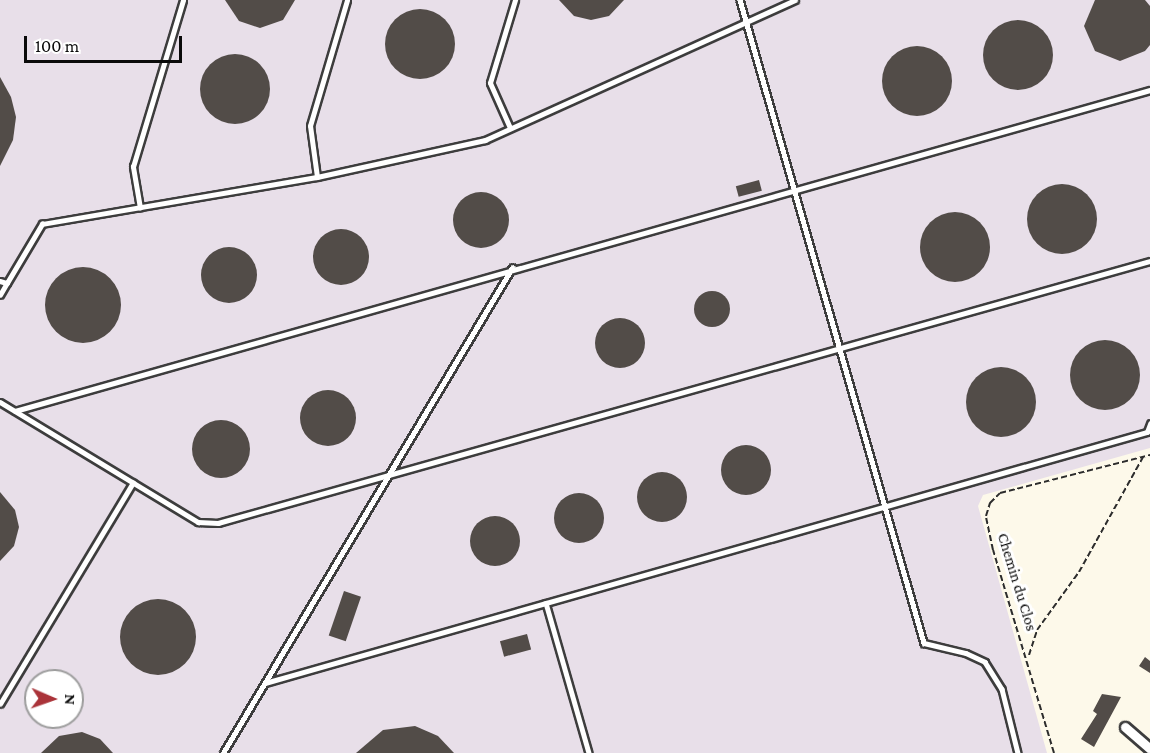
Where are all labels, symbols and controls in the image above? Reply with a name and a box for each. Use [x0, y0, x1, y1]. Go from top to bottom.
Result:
scale bar [27, 24, 184, 62]
text: 100 m [35, 36, 79, 56]
street label: Chemin du Clos [993, 531, 1041, 633]
north arrow [24, 669, 84, 729]
text: N [62, 694, 79, 705]

